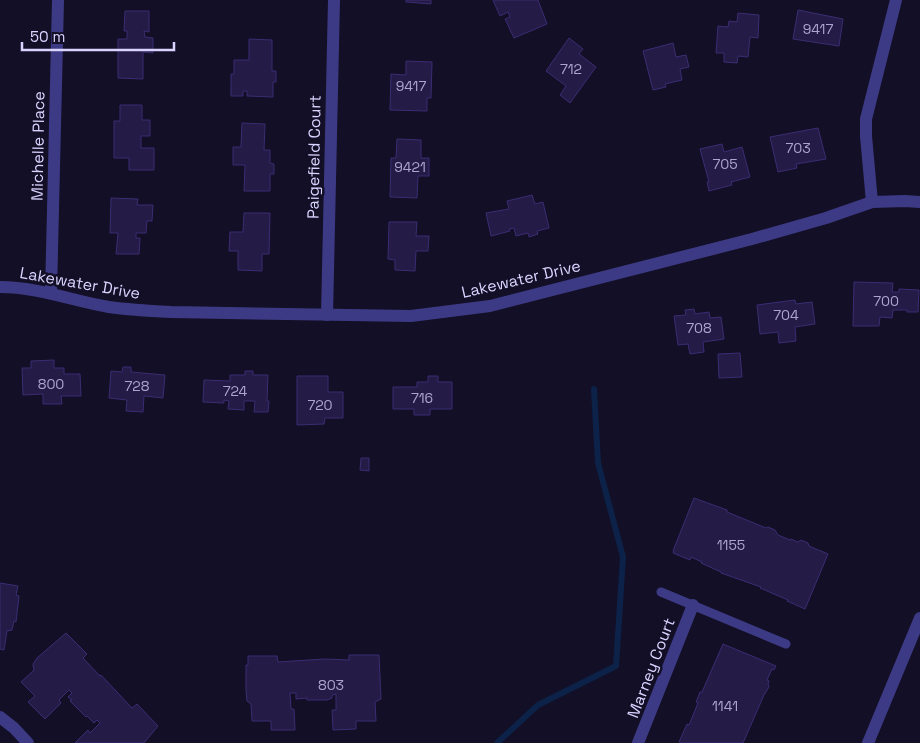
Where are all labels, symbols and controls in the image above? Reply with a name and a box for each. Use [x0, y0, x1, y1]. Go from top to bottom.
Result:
scale bar [22, 20, 175, 52]
house number: 9417 [803, 20, 833, 38]
text: 50 m [30, 27, 65, 46]
house number: 712 [560, 60, 582, 78]
house number: 9417 [396, 77, 426, 95]
street label: Michelle Place [27, 91, 49, 201]
street label: Paigefield Court [302, 95, 326, 219]
house number: 703 [785, 139, 811, 157]
house number: 705 [712, 155, 738, 173]
house number: 9421 [394, 158, 426, 176]
street label: Lakewater Drive [459, 255, 583, 303]
street label: Lakewater Drive [18, 262, 142, 304]
house number: 700 [873, 292, 899, 310]
house number: 704 [773, 306, 799, 324]
house number: 708 [686, 319, 712, 337]
house number: 800 [38, 375, 64, 393]
house number: 728 [125, 377, 150, 395]
house number: 724 [223, 382, 248, 400]
house number: 716 [411, 389, 433, 407]
house number: 720 [307, 396, 333, 414]
house number: 1155 [717, 536, 745, 554]
street label: Marney Court [622, 615, 680, 721]
house number: 803 [318, 676, 344, 694]
house number: 1141 [712, 697, 738, 715]

